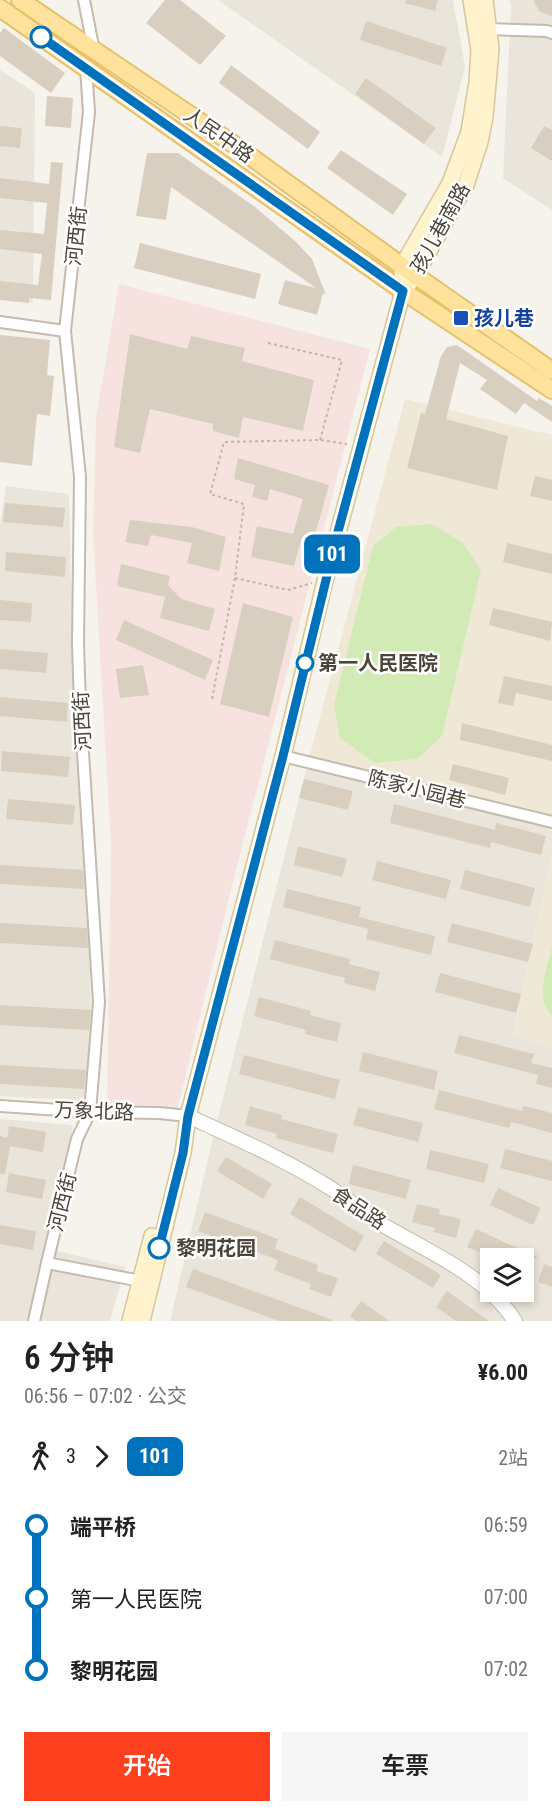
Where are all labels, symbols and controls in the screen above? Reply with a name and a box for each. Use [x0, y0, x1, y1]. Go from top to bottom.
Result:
unlabelled marker [30, 26, 52, 48]
street label: 人民中路 [179, 102, 259, 168]
street label: 孩儿巷南路 [405, 178, 475, 278]
street label: 河西街 [61, 205, 91, 267]
place label: 孩儿巷 [474, 306, 534, 330]
marker: 孩儿巷 [452, 309, 470, 327]
line badge: 101 [298, 534, 366, 574]
text: 101 [316, 542, 348, 566]
place label: 第一人民医院 [318, 651, 438, 675]
marker: 第一人民医院 [296, 654, 314, 672]
street label: 河西街 [68, 690, 96, 752]
street label: 陈家小园巷 [366, 765, 468, 813]
street label: 万象北路 [54, 1098, 134, 1124]
street label: 河西街 [43, 1170, 81, 1234]
street label: 食品路 [327, 1182, 391, 1234]
place label: 黎明花园 [176, 1236, 256, 1260]
marker: 黎明花园 [148, 1237, 170, 1259]
map controls [480, 1248, 534, 1302]
button: layers [480, 1248, 534, 1302]
text: 6 分钟 [24, 1338, 114, 1377]
text: ¥6.00 [478, 1360, 528, 1385]
text: 06:56 – 07:02 · 公交 [24, 1384, 187, 1408]
icon: walk [24, 1440, 57, 1473]
icon: forward [85, 1440, 118, 1473]
text: 3 [66, 1444, 76, 1468]
text: 101 [139, 1444, 171, 1468]
text: 2站 [498, 1446, 528, 1470]
text: 06:59 [484, 1513, 528, 1537]
text: 端平桥 [70, 1515, 136, 1540]
text: 07:00 [484, 1585, 528, 1609]
text: 第一人民医院 [70, 1587, 202, 1612]
text: 07:02 [484, 1657, 528, 1681]
text: 黎明花园 [70, 1659, 158, 1684]
button: 开始 [24, 1732, 270, 1801]
button: 车票 [282, 1732, 528, 1801]

